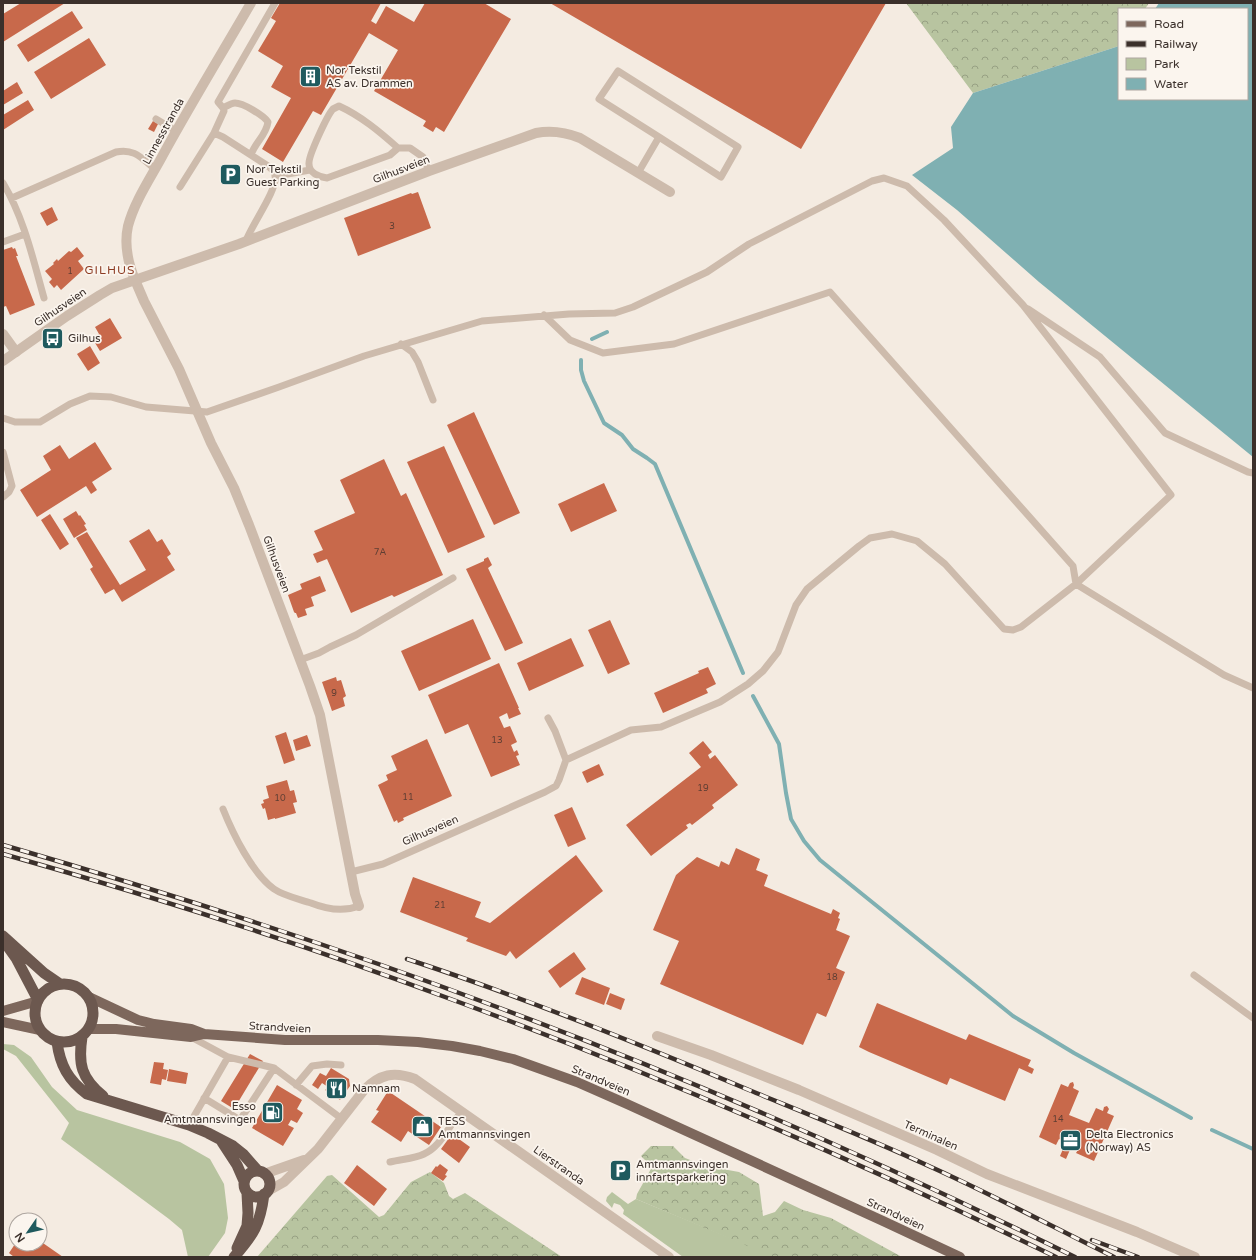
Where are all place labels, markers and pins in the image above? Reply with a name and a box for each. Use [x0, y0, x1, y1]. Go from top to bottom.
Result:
building icon: Nor Tekstil AS av. Drammen [297, 63, 323, 89]
place label: Nor Tekstil AS av. Drammen [326, 64, 413, 90]
parking icon: Nor Tekstil Guest Parking [217, 162, 243, 188]
place label: Nor Tekstil Guest Parking [246, 163, 319, 189]
bus stop icon: Gilhus [39, 325, 65, 351]
place label: Gilhus [68, 332, 100, 345]
restaurant icon: Namnam [323, 1075, 349, 1101]
place label: Namnam [352, 1082, 400, 1095]
fuel station icon: Esso Amtmannsvingen [259, 1099, 285, 1125]
place label: Esso Amtmannsvingen [164, 1100, 256, 1126]
shop icon: TESS Amtmannsvingen [410, 1114, 436, 1140]
place label: TESS Amtmannsvingen [438, 1115, 530, 1141]
office icon: Delta Electronics (Norway) AS [1058, 1127, 1084, 1153]
place label: Delta Electronics (Norway) AS [1086, 1128, 1174, 1154]
parking icon: Amtmannsvingen innfartsparkering [607, 1157, 633, 1183]
place label: Amtmannsvingen innfartsparkering [636, 1158, 728, 1184]

